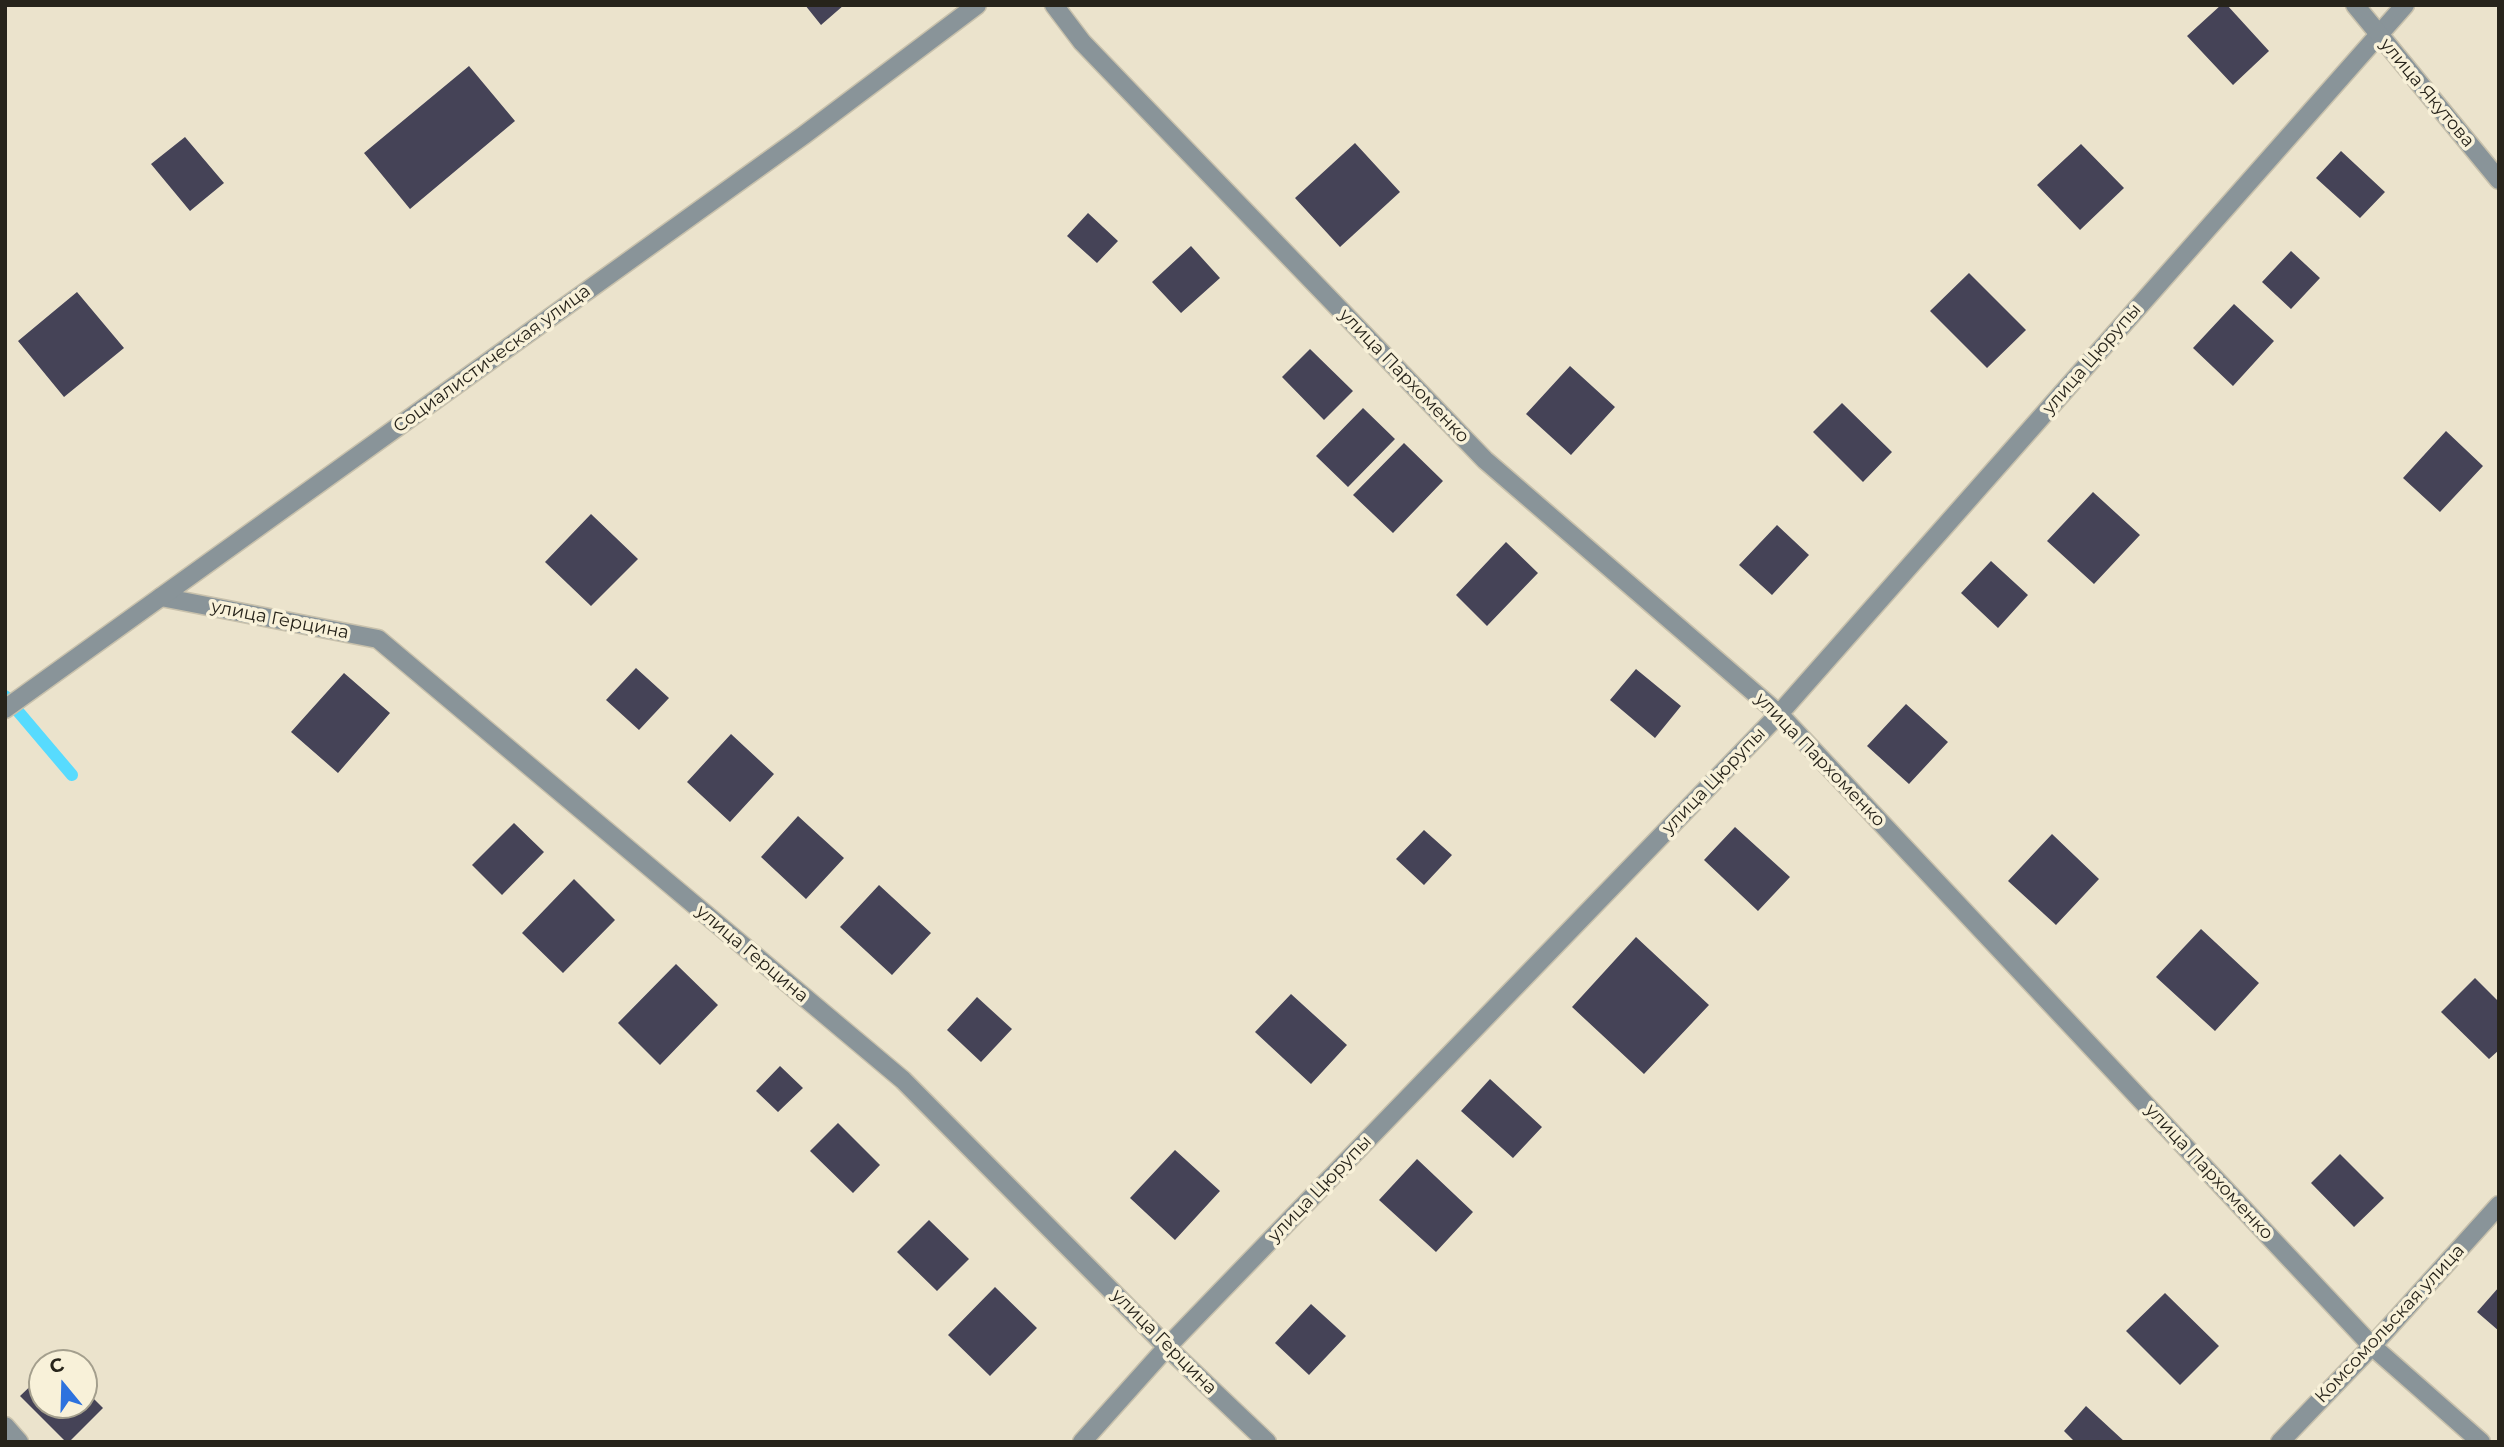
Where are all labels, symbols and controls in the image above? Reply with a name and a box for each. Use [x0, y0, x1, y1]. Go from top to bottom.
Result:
street label: улица Якутова [2375, 34, 2479, 152]
street label: Социалистическая улица [389, 280, 595, 438]
street label: улица Цюрупы [2038, 299, 2146, 419]
street label: улица Пархоменко [1334, 304, 1474, 448]
street label: улица Герцина [209, 596, 351, 644]
street label: улица Пархоменко [1750, 688, 1890, 832]
street label: улица Цюрупы [1658, 723, 1770, 839]
street label: улица Герцина [691, 901, 813, 1007]
street label: улица Пархоменко [2140, 1100, 2278, 1244]
street label: улица Цюрупы [1264, 1131, 1376, 1247]
street label: Комсомольская улица [2311, 1240, 2469, 1408]
street label: улица Герцина [1107, 1285, 1221, 1399]
north arrow [28, 1349, 98, 1419]
text: С [46, 1352, 67, 1379]

